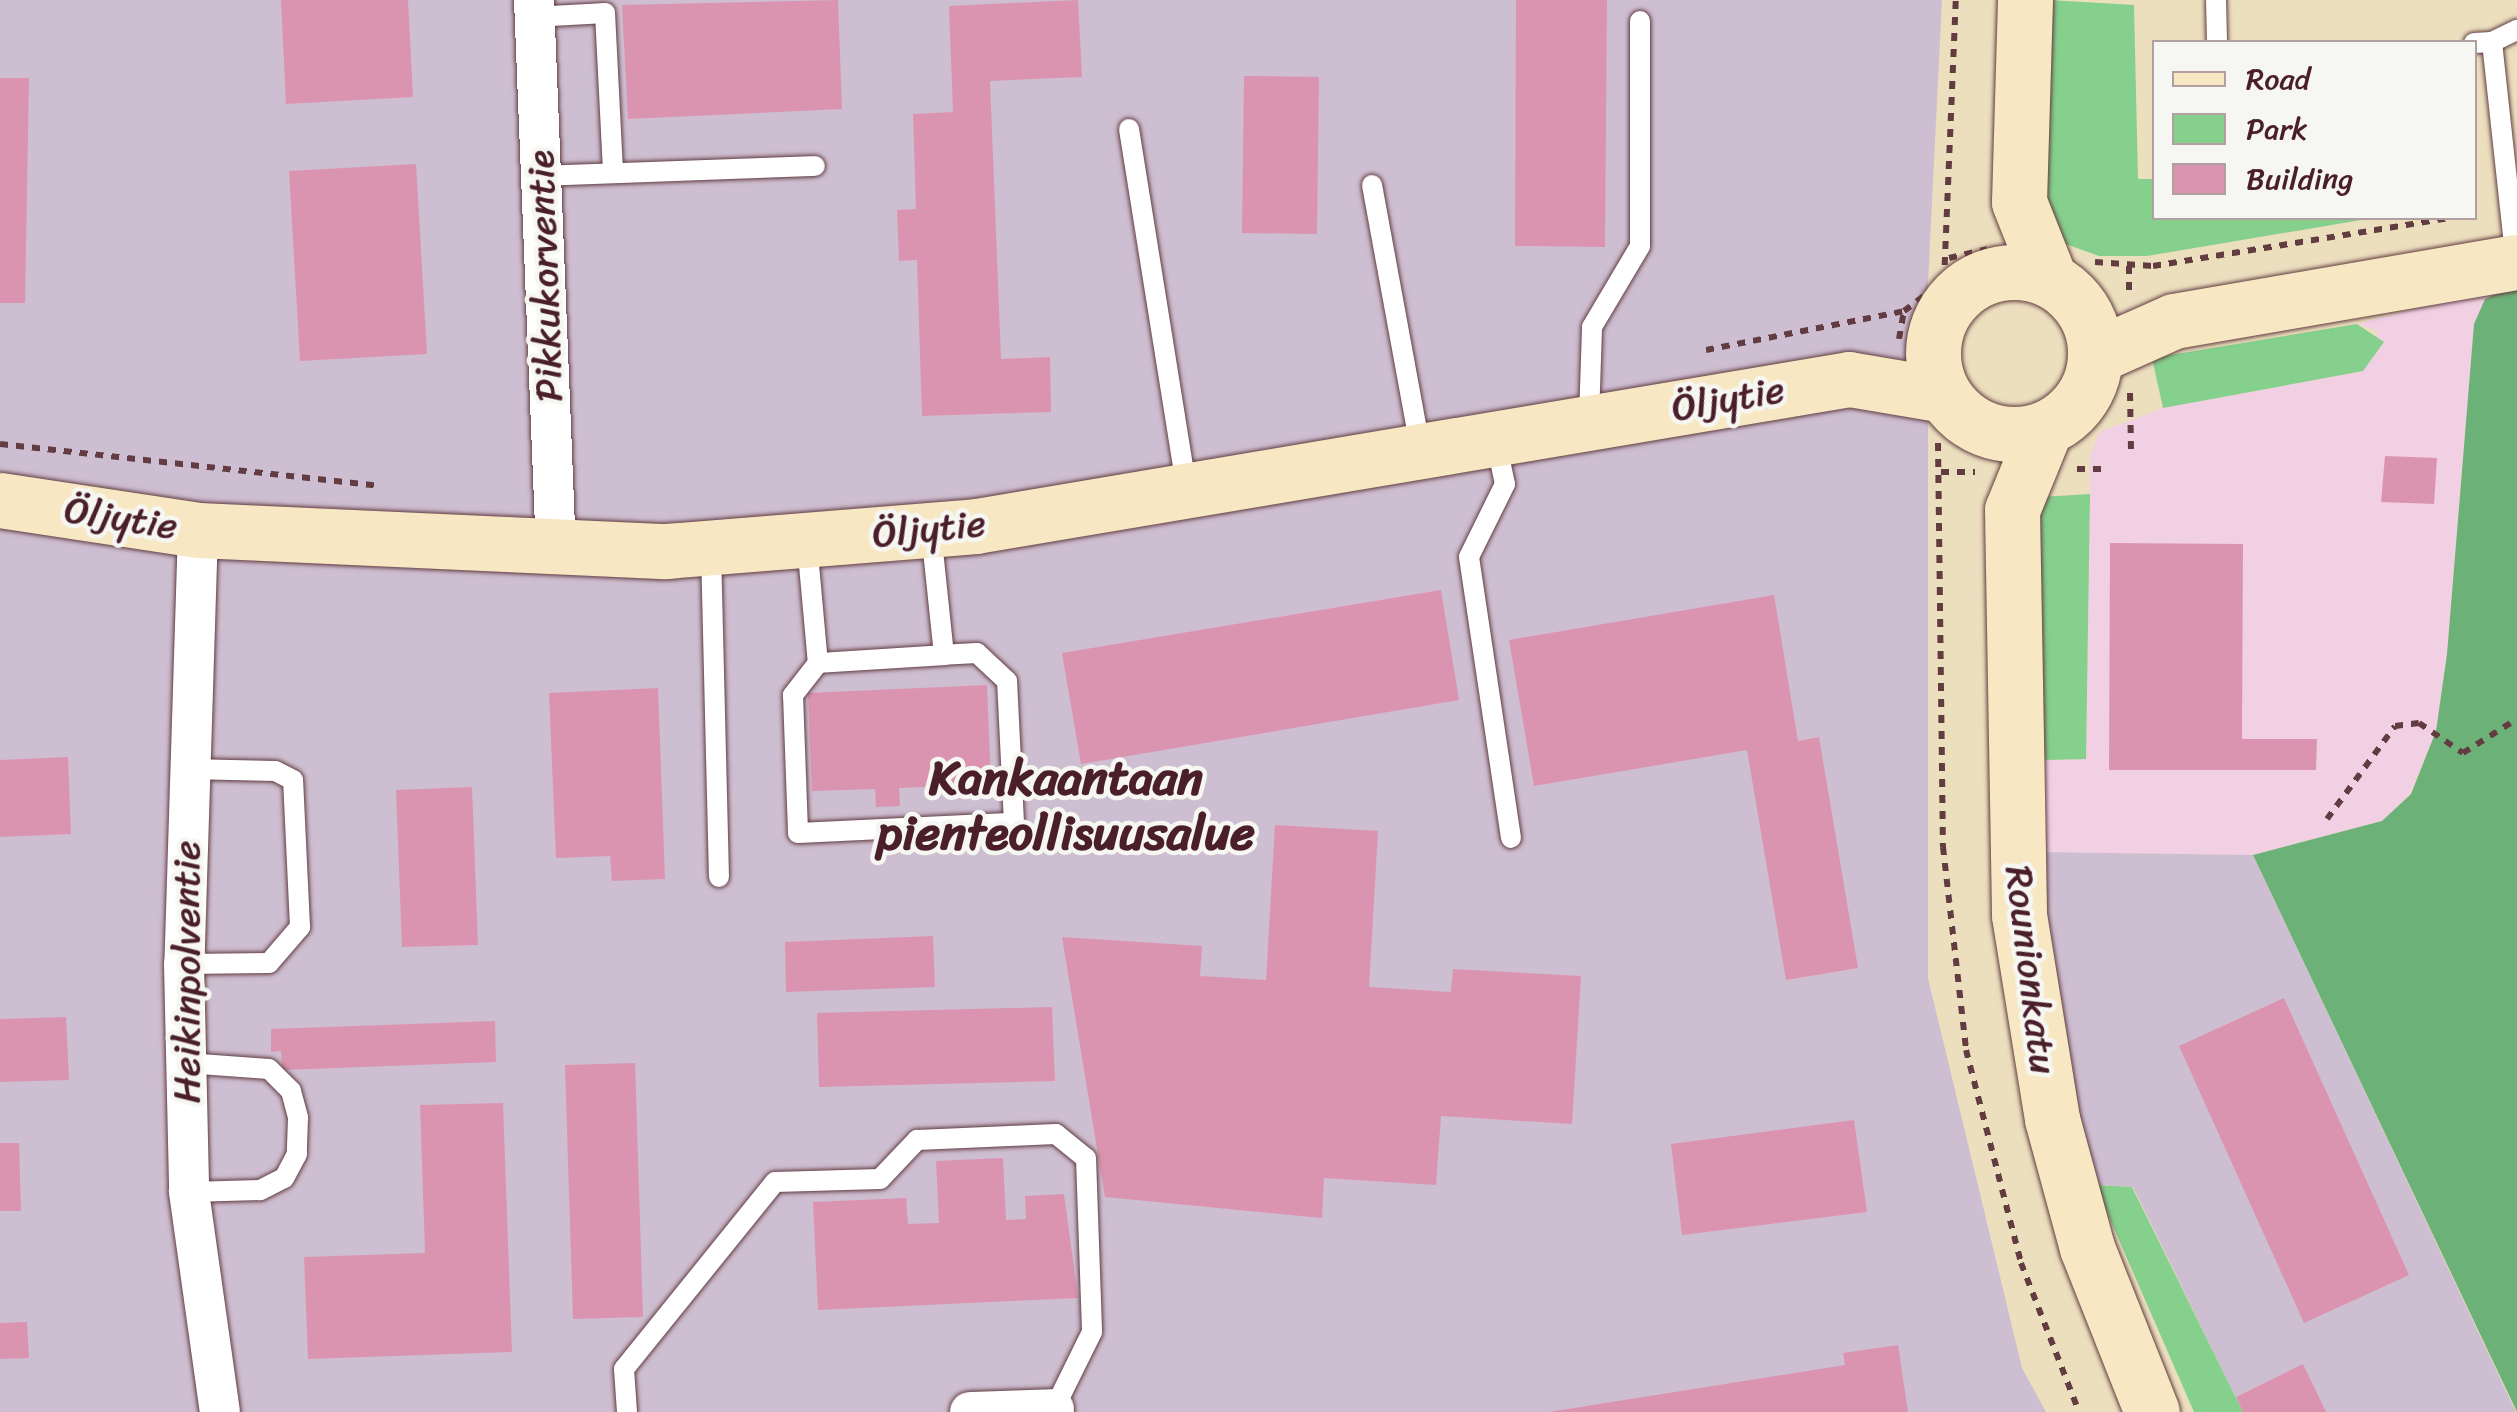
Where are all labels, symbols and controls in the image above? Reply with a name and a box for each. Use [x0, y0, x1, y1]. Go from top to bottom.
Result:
legend [2152, 40, 2477, 220]
text: Road [2246, 52, 2310, 106]
text: Park [2246, 102, 2308, 156]
street label: Pikkukorventie [518, 149, 572, 403]
text: Building [2246, 152, 2353, 206]
street label: Öljytie [1668, 367, 1788, 431]
street label: Öljytie [61, 487, 181, 549]
street label: Öljytie [870, 500, 988, 558]
district label: Kankaantaan pienteollisuusalue [877, 748, 1255, 861]
street label: Heikinpolventie [164, 841, 210, 1103]
street label: Rounionkatu [1996, 863, 2066, 1077]

